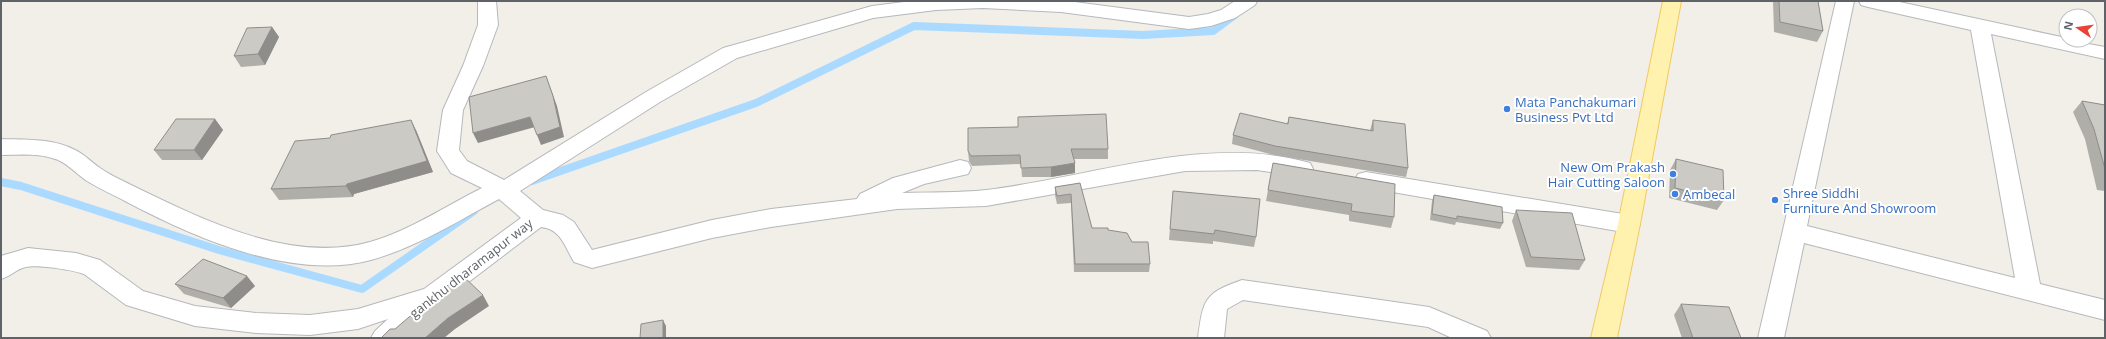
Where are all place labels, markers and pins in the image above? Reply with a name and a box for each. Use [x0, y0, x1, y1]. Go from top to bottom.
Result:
place label: Mata Panchakumari Business Pvt Ltd [1515, 93, 1636, 126]
marker: Mata Panchakumari Business Pvt Ltd [1502, 104, 1512, 114]
place label: New Om Prakash Hair Cutting Saloon [1548, 158, 1665, 191]
marker: New Om Prakash Hair Cutting Saloon [1668, 169, 1678, 179]
place label: Shree Siddhi Furniture And Showroom [1783, 184, 1936, 217]
place label: Ambecal [1683, 185, 1735, 203]
marker: Ambecal [1670, 189, 1680, 199]
marker: Shree Siddhi Furniture And Showroom [1770, 195, 1780, 205]

